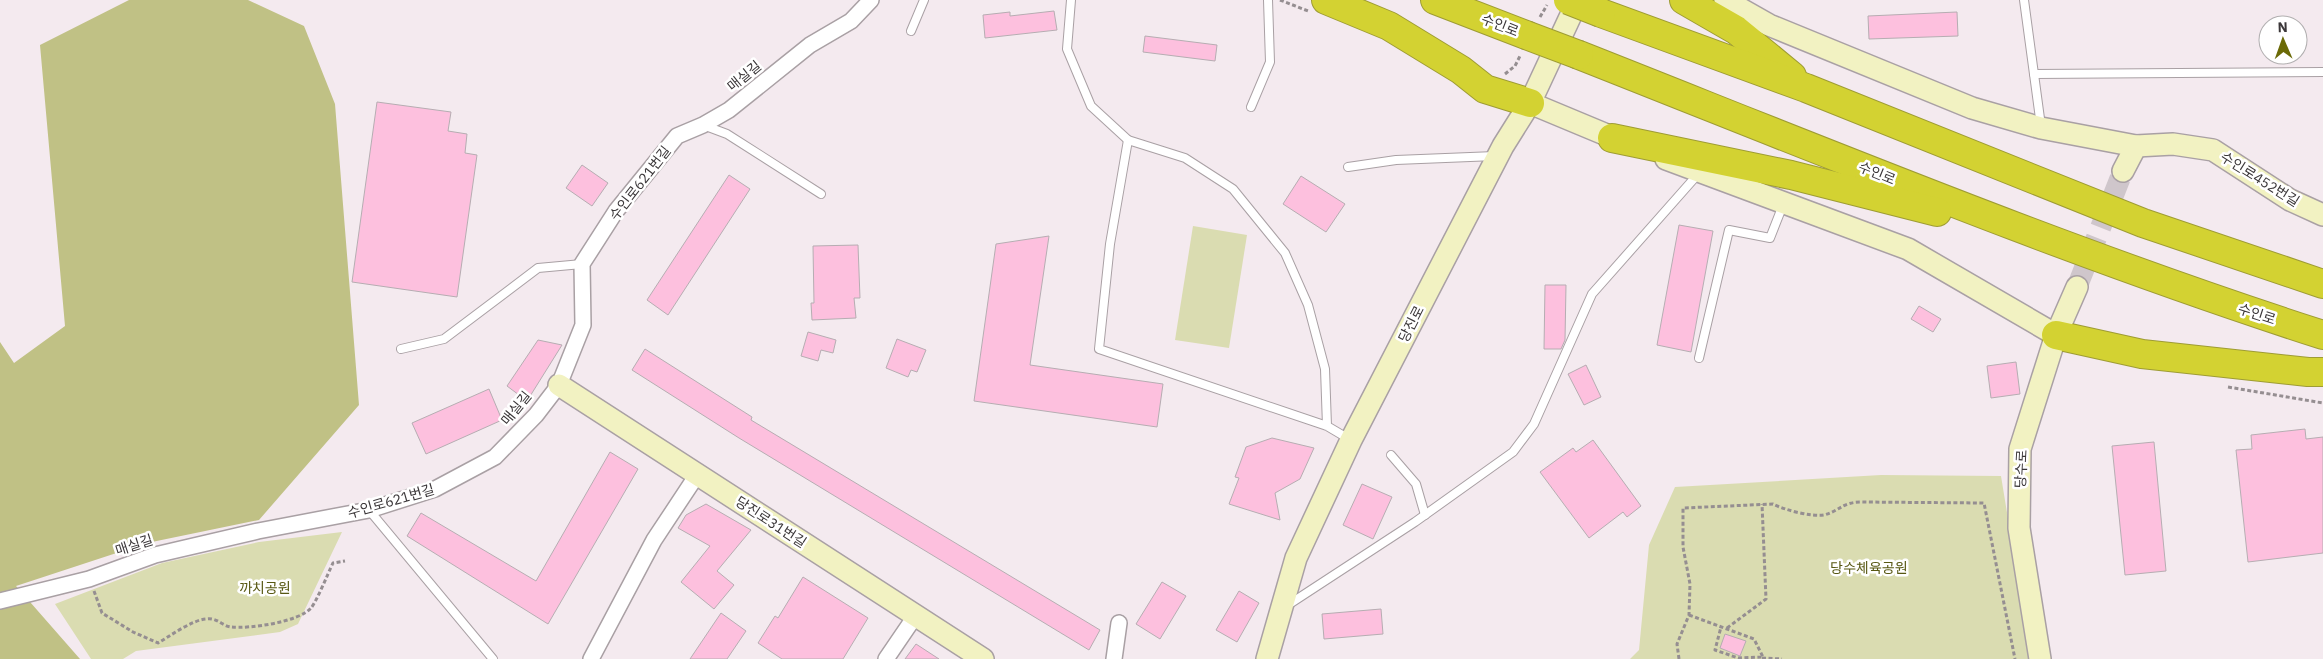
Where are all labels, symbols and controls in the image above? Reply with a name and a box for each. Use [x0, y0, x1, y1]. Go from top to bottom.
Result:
street label: 수인로 [1479, 10, 1521, 40]
north arrow [2258, 15, 2308, 65]
text: N [2277, 18, 2288, 36]
street label: 매실길 [723, 57, 765, 95]
street label: 수인로621번길 [605, 142, 675, 224]
street label: 수인로452번길 [2217, 148, 2303, 210]
street label: 수인로 [1856, 157, 1898, 189]
street label: 수인로 [2236, 299, 2278, 329]
street label: 당진로 [1394, 303, 1428, 345]
street label: 매실길 [497, 387, 535, 429]
street label: 당수로 [2011, 449, 2031, 489]
street label: 수인로621번길 [345, 480, 437, 522]
street label: 당진로31번길 [732, 492, 810, 552]
street label: 매실길 [113, 530, 155, 560]
park label: 당수체육공원 [1830, 559, 1908, 577]
park label: 까치공원 [239, 579, 291, 597]

